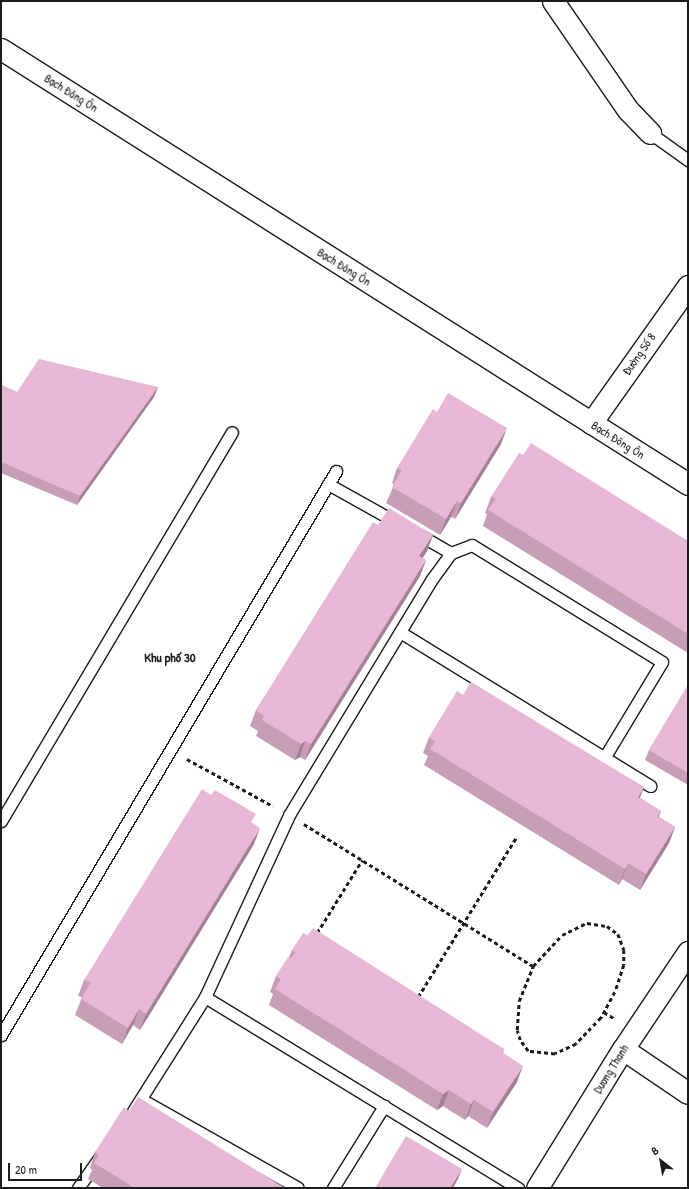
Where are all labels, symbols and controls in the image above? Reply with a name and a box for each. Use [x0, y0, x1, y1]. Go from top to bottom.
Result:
street label: Bạch Đông Ôn [42, 71, 100, 115]
street label: Bạch Đông Ôn [315, 245, 373, 289]
street label: Đường Số 8 [619, 330, 659, 378]
street label: Bạch Đông Ôn [589, 418, 647, 462]
district label: Khu phố 30 [144, 649, 196, 665]
street label: Dương Thanh [590, 1042, 632, 1096]
north arrow [641, 1141, 681, 1181]
text: B [649, 1143, 661, 1158]
scale bar [10, 1155, 84, 1181]
text: 20 m [15, 1161, 37, 1178]

